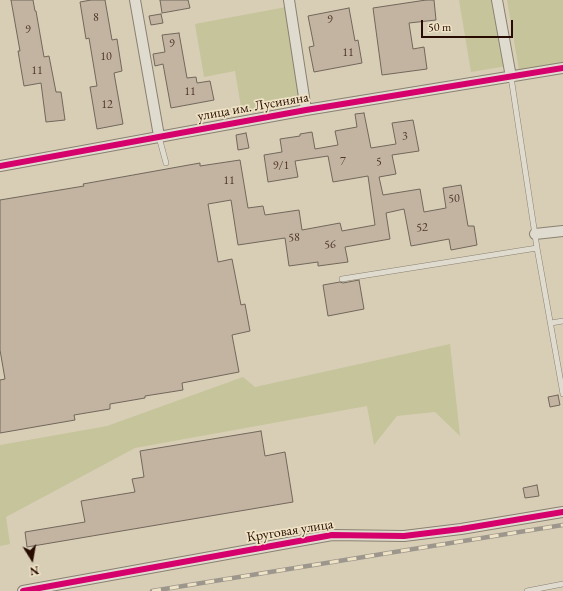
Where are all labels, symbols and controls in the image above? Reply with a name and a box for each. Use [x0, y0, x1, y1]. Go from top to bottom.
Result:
house number: 8 [93, 11, 99, 25]
scale bar [423, 12, 515, 38]
house number: 9 [327, 13, 333, 27]
text: 50 m [428, 19, 451, 35]
house number: 9 [25, 23, 31, 37]
house number: 9 [169, 37, 175, 51]
house number: 11 [342, 46, 354, 60]
house number: 10 [100, 50, 112, 64]
house number: 11 [31, 64, 43, 78]
house number: 11 [184, 85, 196, 99]
street label: улица им. Лусиняна [196, 89, 310, 125]
house number: 12 [101, 98, 113, 112]
house number: 3 [402, 130, 408, 144]
house number: 7 [340, 155, 346, 169]
house number: 5 [376, 155, 382, 169]
house number: 9/1 [273, 159, 289, 173]
house number: 11 [223, 174, 235, 188]
house number: 50 [448, 192, 460, 206]
house number: 52 [416, 221, 428, 235]
house number: 58 [288, 231, 300, 245]
house number: 56 [324, 238, 336, 252]
street label: Круговая улица [245, 516, 335, 546]
north arrow [12, 539, 52, 579]
text: N [29, 563, 40, 579]

